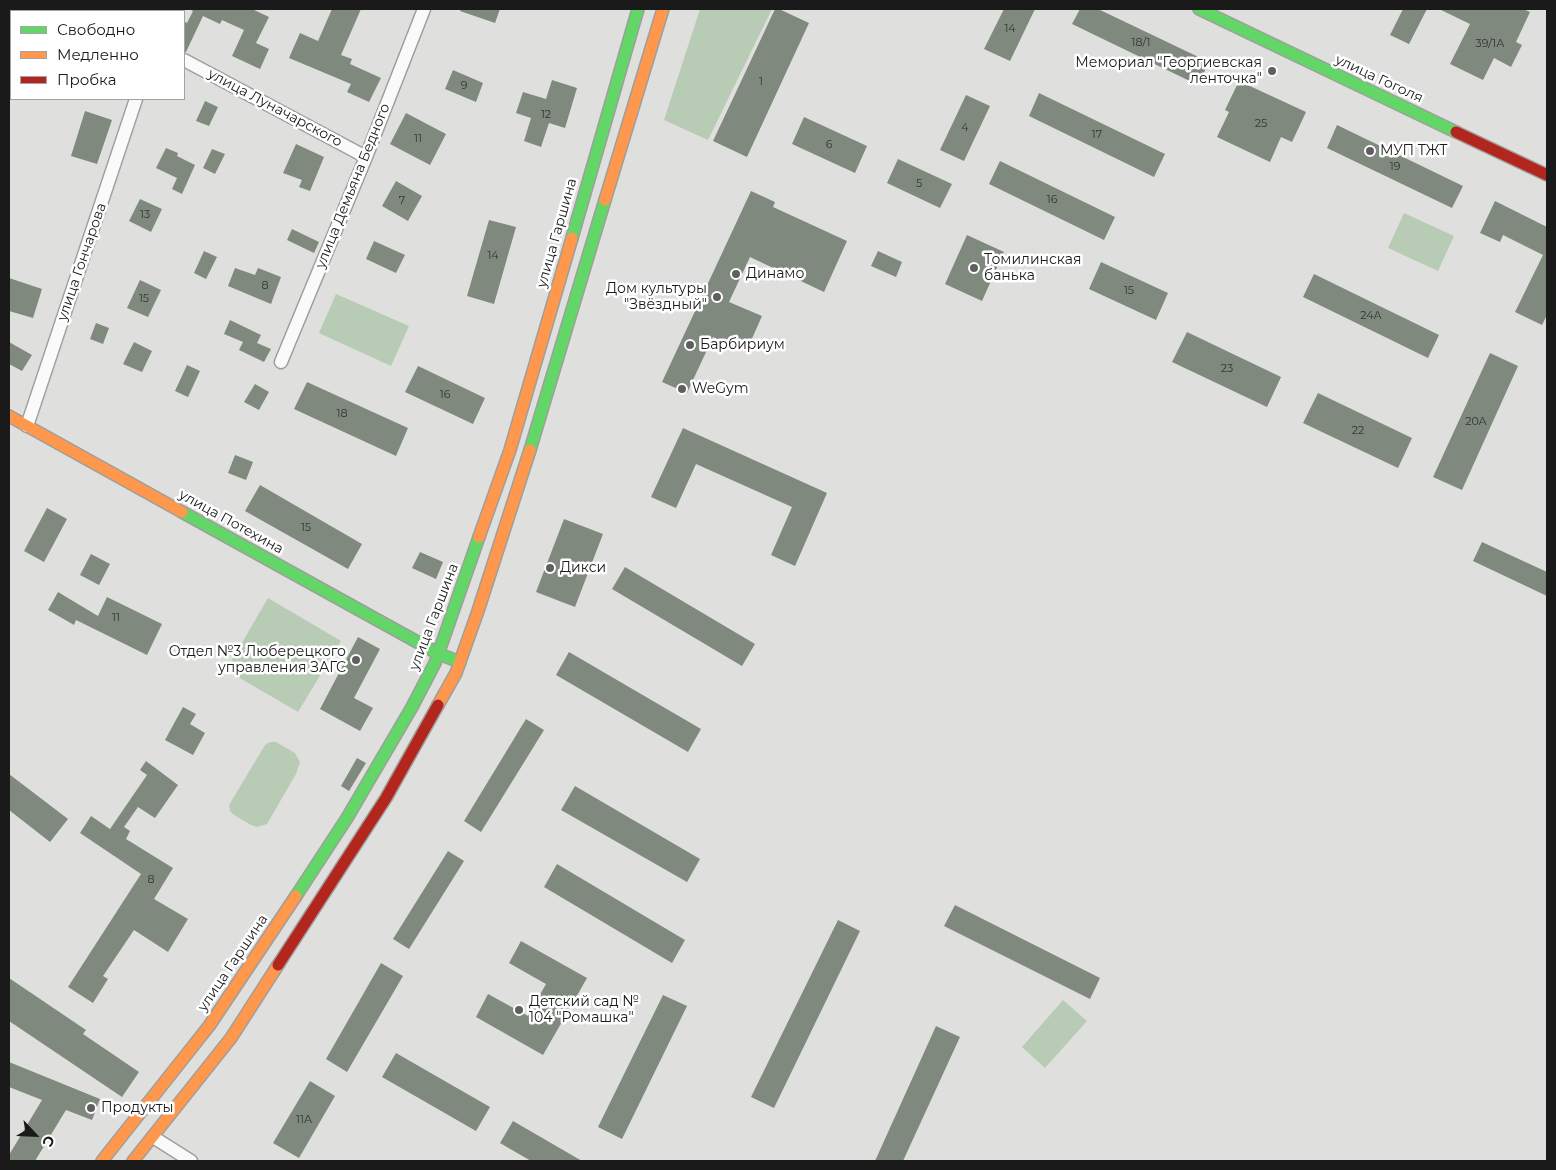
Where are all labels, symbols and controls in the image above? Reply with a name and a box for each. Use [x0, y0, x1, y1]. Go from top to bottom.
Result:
legend [10, 10, 185, 100]
text: Свободно [57, 20, 135, 39]
house number: 14 [1004, 22, 1016, 36]
house number: 18/1 [1132, 36, 1150, 50]
house number: 39/1А [1476, 37, 1504, 51]
text: Медленно [57, 45, 139, 64]
street label: улица Гоголя [1332, 51, 1426, 107]
place label: Мемориал "Георгиевская ленточка" [1075, 55, 1262, 88]
street label: улица Луначарского [205, 65, 345, 151]
marker: Мемориал "Георгиевская ленточка" [1266, 65, 1278, 77]
text: Пробка [57, 70, 116, 89]
house number: 1 [759, 75, 763, 89]
house number: 9 [461, 79, 467, 93]
street label: улица Демьяна Бедного [312, 101, 394, 271]
house number: 12 [541, 108, 551, 122]
house number: 25 [1255, 117, 1267, 131]
house number: 4 [961, 121, 969, 135]
house number: 17 [1092, 128, 1102, 142]
house number: 11 [414, 132, 422, 146]
house number: 6 [826, 138, 832, 152]
place label: МУП ТЖТ [1380, 143, 1448, 159]
marker: МУП ТЖТ [1364, 145, 1376, 157]
house number: 19 [1390, 160, 1400, 174]
street label: улица Гаршина [533, 176, 581, 290]
house number: 5 [916, 177, 922, 191]
house number: 16 [1047, 193, 1057, 207]
house number: 7 [399, 194, 405, 208]
street label: улица Гончарова [54, 201, 110, 323]
house number: 13 [140, 208, 150, 222]
house number: 14 [487, 249, 499, 263]
place label: Томилинская банька [984, 252, 1082, 284]
marker: Томилинская банька [968, 262, 980, 274]
place label: Динамо [746, 266, 804, 282]
marker: Динамо [730, 268, 742, 280]
house number: 8 [261, 279, 269, 293]
place label: Дом культуры "Звёздный" [606, 281, 707, 314]
house number: 15 [1124, 284, 1134, 298]
marker: Дом культуры "Звёздный" [711, 291, 723, 303]
house number: 15 [139, 292, 149, 306]
house number: 24А [1360, 309, 1382, 323]
place label: Барбириум [700, 337, 785, 353]
marker: Барбириум [684, 339, 696, 351]
house number: 23 [1221, 362, 1233, 376]
place label: WeGym [692, 381, 749, 397]
marker: WeGym [676, 383, 688, 395]
house number: 16 [440, 388, 450, 402]
house number: 18 [337, 407, 347, 421]
house number: 20А [1465, 415, 1487, 429]
house number: 22 [1352, 424, 1364, 438]
street label: улица Потехина [176, 486, 286, 558]
house number: 15 [301, 521, 311, 535]
place label: Дикси [560, 560, 606, 576]
street label: улица Гаршина [406, 561, 462, 673]
marker: Дикси [544, 562, 556, 574]
house number: 11 [112, 611, 120, 625]
place label: Отдел №3 Люберецкого управления ЗАГС [169, 644, 346, 676]
marker: Отдел №3 Люберецкого управления ЗАГС [350, 654, 362, 666]
house number: 8 [147, 873, 155, 887]
street label: улица Гаршина [194, 911, 272, 1015]
place label: Детский сад № 104 "Ромашка" [529, 994, 639, 1026]
marker: Детский сад № 104 "Ромашка" [513, 1004, 525, 1016]
place label: Продукты [101, 1100, 174, 1116]
marker: Продукты [85, 1102, 97, 1114]
north arrow [10, 1110, 60, 1160]
house number: 11А [296, 1113, 312, 1127]
text: С [38, 1133, 59, 1150]

